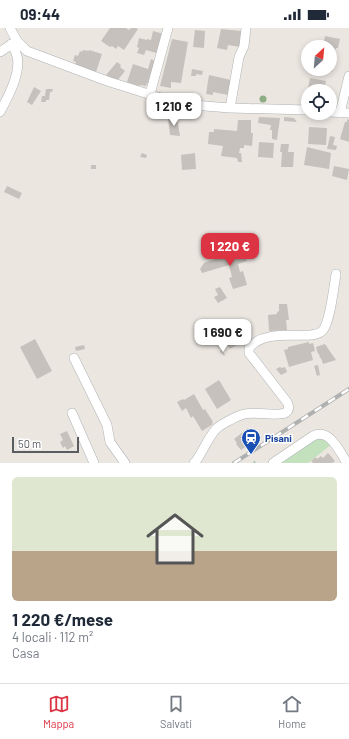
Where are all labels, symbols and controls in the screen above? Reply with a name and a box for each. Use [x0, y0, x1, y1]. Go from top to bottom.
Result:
text: 09:44 [20, 5, 60, 23]
north arrow [301, 40, 337, 76]
map controls [301, 40, 337, 120]
button: locate [301, 84, 337, 120]
pin: 1 210 € [137, 93, 211, 127]
text: 1 210 € [155, 98, 193, 114]
pin: 1 220 € [193, 233, 267, 267]
text: 1 220 € [210, 238, 250, 254]
pin: 1 690 € [186, 319, 260, 353]
text: 1 690 € [203, 324, 243, 340]
station icon: Pisani [240, 427, 262, 455]
place label: Pisani [265, 432, 292, 444]
scale bar [12, 435, 79, 454]
text: 50 m [18, 437, 41, 450]
icon: home [139, 503, 211, 575]
text: 1 220 €/mese [12, 609, 113, 629]
text: 4 locali · 112 m² [12, 629, 93, 645]
text: Casa [12, 645, 39, 661]
tab: Mappa [43, 693, 74, 730]
tab: Salvati [160, 693, 192, 730]
tab: Home [278, 693, 306, 730]

